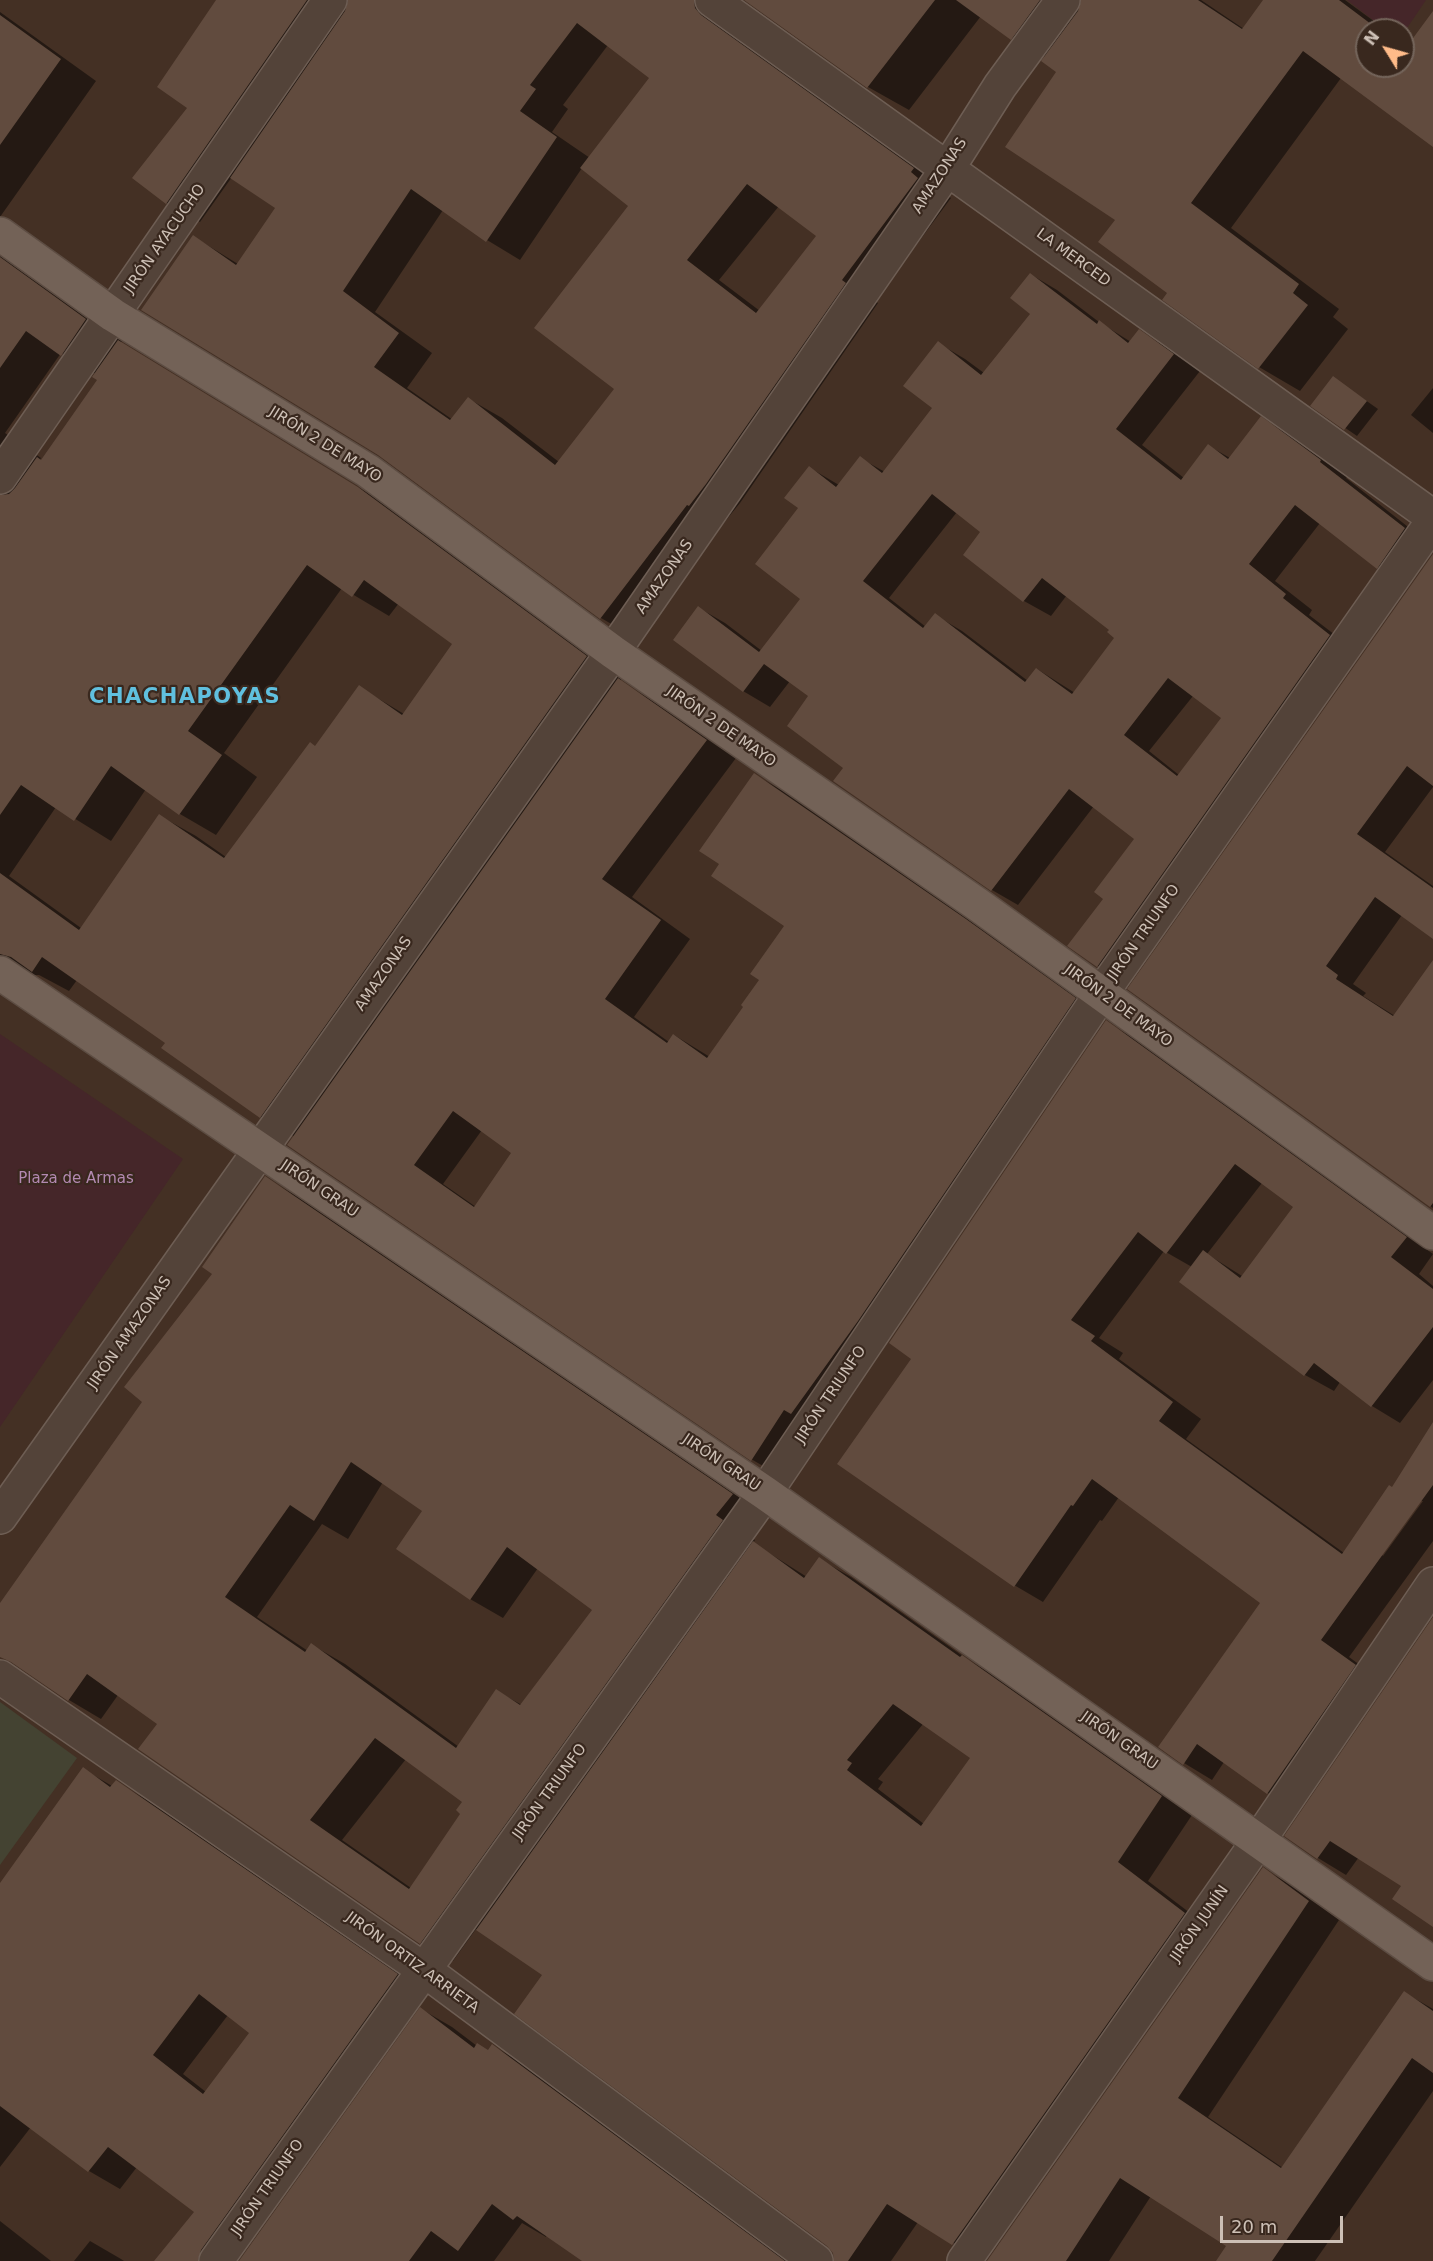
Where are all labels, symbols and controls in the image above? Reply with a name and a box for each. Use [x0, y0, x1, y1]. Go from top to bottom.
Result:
north arrow [1355, 18, 1415, 78]
text: N [1360, 27, 1383, 49]
street label: AMAZONAS [909, 135, 971, 217]
street label: JIRÓN AYACUCHO [121, 181, 209, 297]
street label: LA MERCED [1032, 225, 1114, 291]
street label: JIRÓN 2 DE MAYO [265, 403, 385, 487]
street label: AMAZONAS [633, 536, 697, 618]
street label: JIRÓN 2 DE MAYO [663, 683, 779, 771]
district label: CHACHAPOYAS [89, 685, 281, 711]
street label: JIRÓN TRIUNFO [1104, 881, 1184, 985]
street label: AMAZONAS [352, 933, 416, 1015]
street label: JIRÓN 2 DE MAYO [1060, 961, 1176, 1051]
street label: JIRÓN GRAU [277, 1156, 361, 1222]
park label: Plaza de Armas [18, 1170, 134, 1188]
street label: JIRÓN AMAZONAS [84, 1273, 176, 1393]
street label: JIRÓN TRIUNFO [792, 1343, 870, 1447]
street label: JIRÓN GRAU [679, 1430, 763, 1496]
street label: JIRÓN GRAU [1077, 1708, 1161, 1774]
street label: JIRÓN TRIUNFO [509, 1741, 591, 1843]
street label: JIRÓN JUNÍN [1167, 1882, 1233, 1966]
street label: JIRÓN ORTIZ ARRIETA [342, 1909, 482, 2017]
street label: JIRÓN TRIUNFO [228, 2136, 308, 2240]
scale bar [1223, 2204, 1346, 2242]
text: 20 m [1231, 2216, 1277, 2237]

